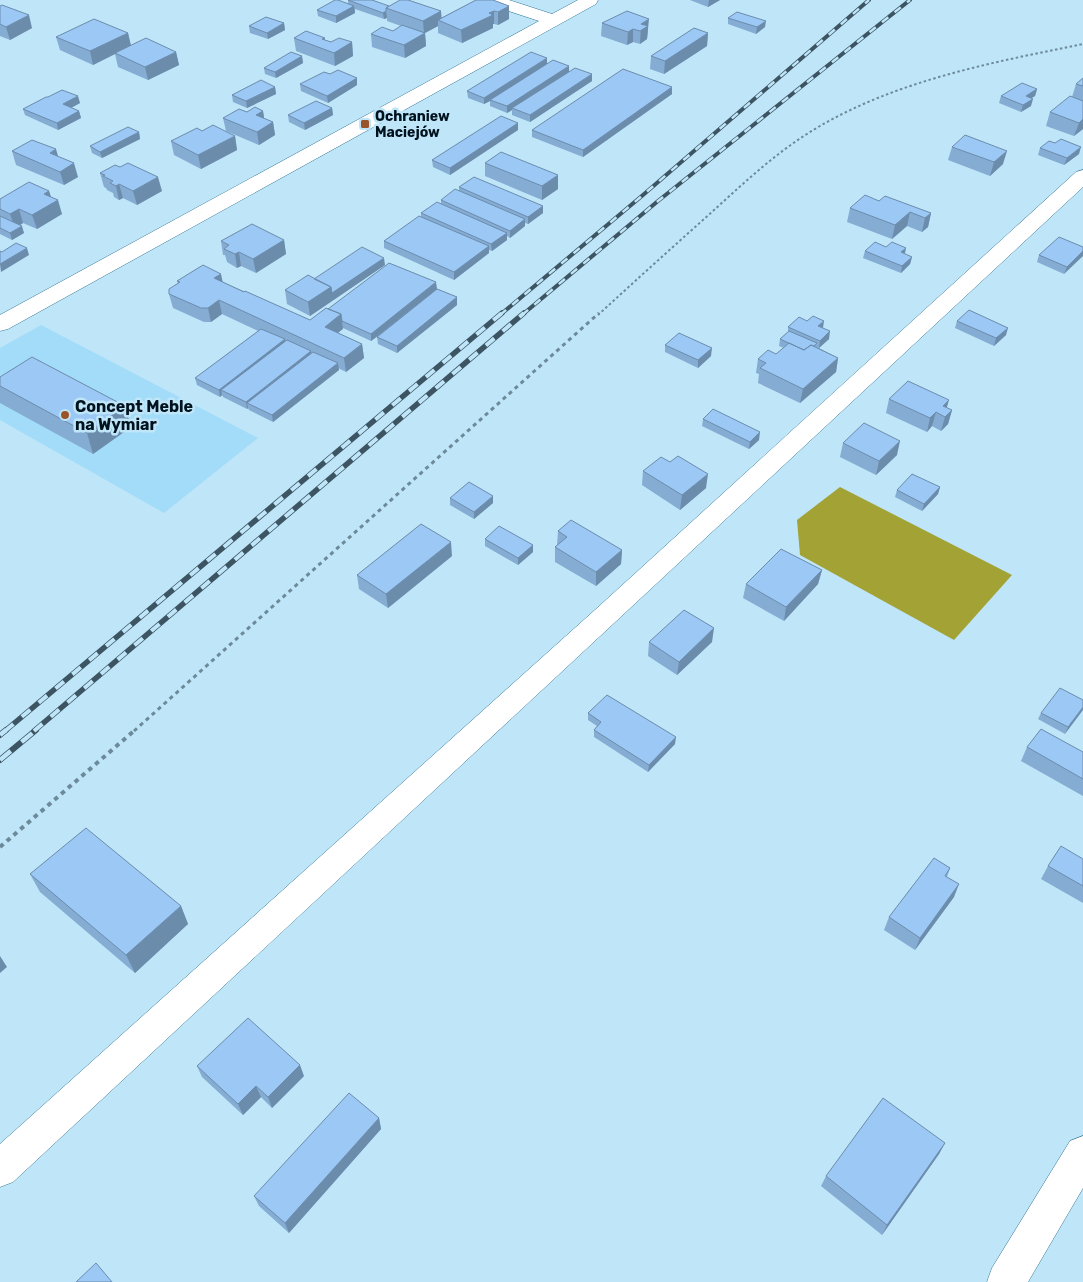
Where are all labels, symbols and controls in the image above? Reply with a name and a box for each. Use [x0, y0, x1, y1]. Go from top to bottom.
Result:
place label: Ochraniew Maciejów [375, 108, 450, 141]
marker: Ochraniew Maciejów [359, 118, 371, 130]
place label: Concept Meble na Wymiar [75, 397, 193, 434]
marker: Concept Meble na Wymiar [59, 409, 71, 421]

